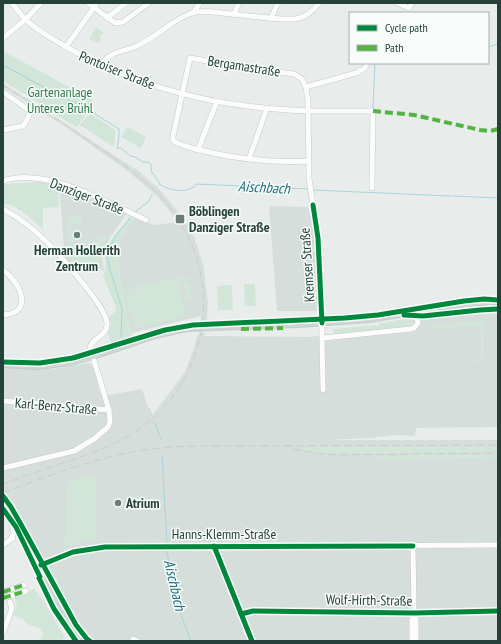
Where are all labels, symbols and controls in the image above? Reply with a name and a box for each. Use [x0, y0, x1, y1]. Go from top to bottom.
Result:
legend [349, 12, 489, 64]
text: Cycle path [385, 20, 428, 35]
text: Path [385, 40, 403, 55]
street label: Pontoiser Straße [76, 47, 158, 93]
street label: Bergamastraße [206, 51, 282, 81]
park label: Gartenanlage Unteres Brühl [27, 83, 94, 117]
street label: Danziger Straße [48, 174, 127, 218]
water label: Aischbach [238, 176, 292, 198]
place label: Böblingen Danziger Straße [189, 202, 270, 236]
marker: Böblingen Danziger Straße [174, 213, 186, 225]
street label: Kremser Straße [295, 227, 319, 303]
marker: Herman Hollerith Zentrum [72, 230, 82, 240]
place label: Herman Hollerith Zentrum [34, 241, 120, 275]
street label: Karl-Benz-Straße [14, 393, 98, 419]
place label: Atrium [125, 494, 160, 512]
marker: Atrium [113, 498, 123, 508]
street label: Hanns-Klemm-Straße [172, 525, 276, 543]
water label: Aischbach [160, 558, 190, 614]
street label: Wolf-Hirth-Straße [326, 590, 413, 610]

